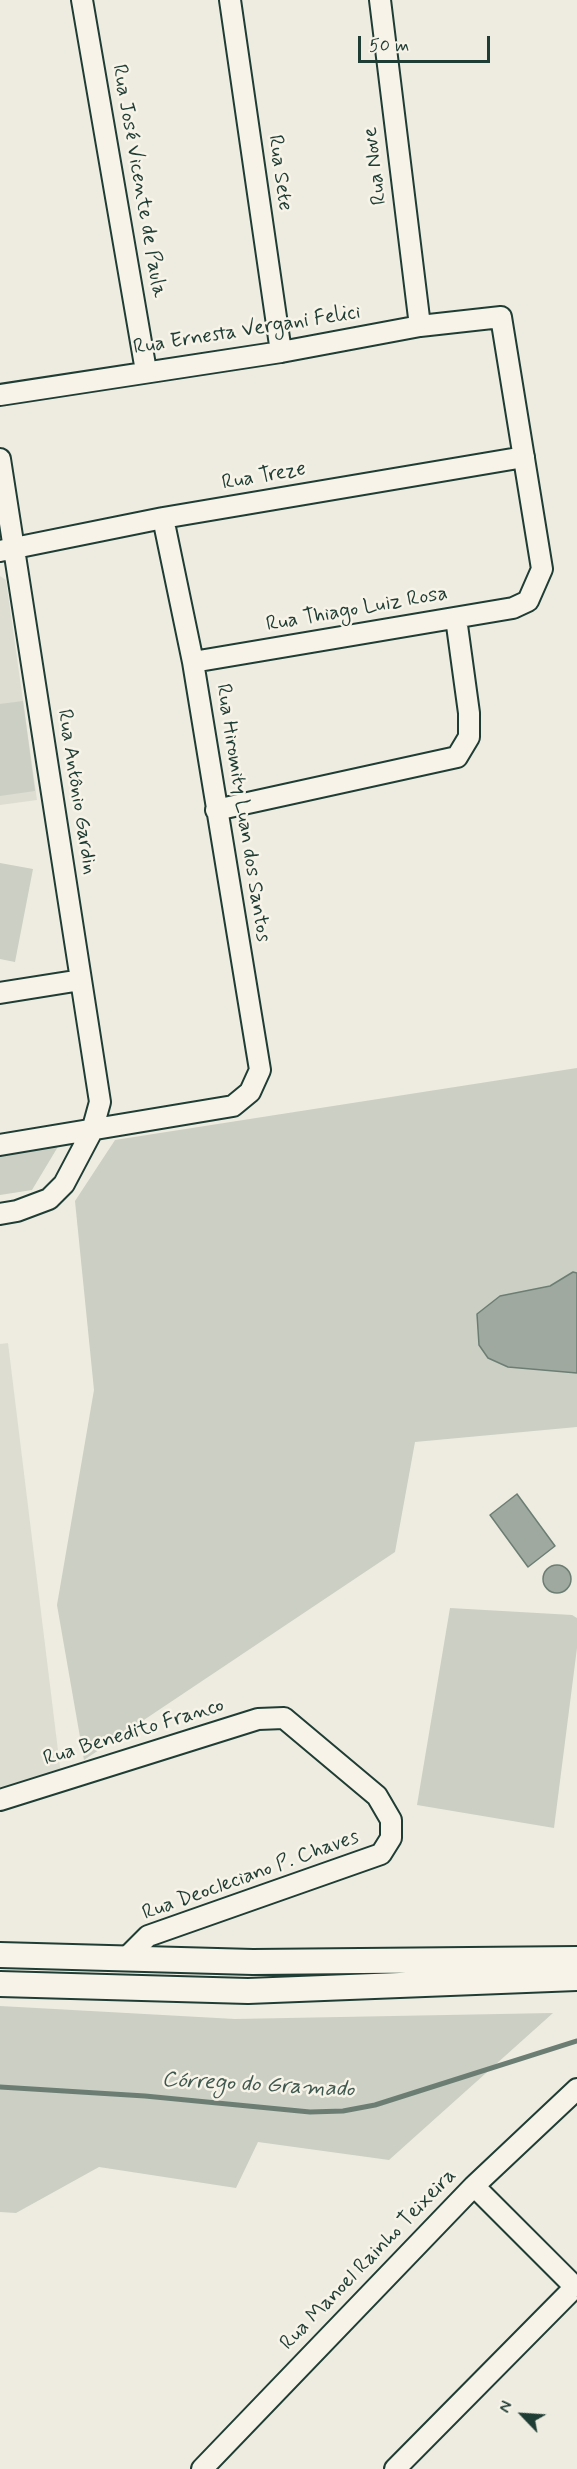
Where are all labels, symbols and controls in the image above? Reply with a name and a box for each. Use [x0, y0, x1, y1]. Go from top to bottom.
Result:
scale bar [361, 24, 493, 62]
text: 50 m [369, 34, 409, 58]
street label: Rua José Vicente de Paula [105, 62, 171, 300]
street label: Rua Nove [359, 126, 393, 206]
street label: Rua Sete [261, 133, 297, 213]
street label: Rua Ernesta Vergani Felici [132, 301, 362, 361]
street label: Rua Treze [220, 457, 308, 497]
street label: Rua Thiago Luiz Rosa [264, 582, 450, 638]
street label: Rua Hiromity Luan dos Santos [209, 682, 275, 944]
street label: Rua Antônio Gardin [51, 708, 101, 876]
street label: Rua Benedito Franco [41, 1694, 227, 1772]
street label: Rua Deocleciano P. Chaves [139, 1825, 363, 1927]
water label: Córrego do Gramado [161, 2068, 355, 2104]
street label: Rua Manoel Rainho Teixeira [276, 2164, 462, 2356]
north arrow [493, 2385, 553, 2445]
text: N [494, 2398, 518, 2416]

